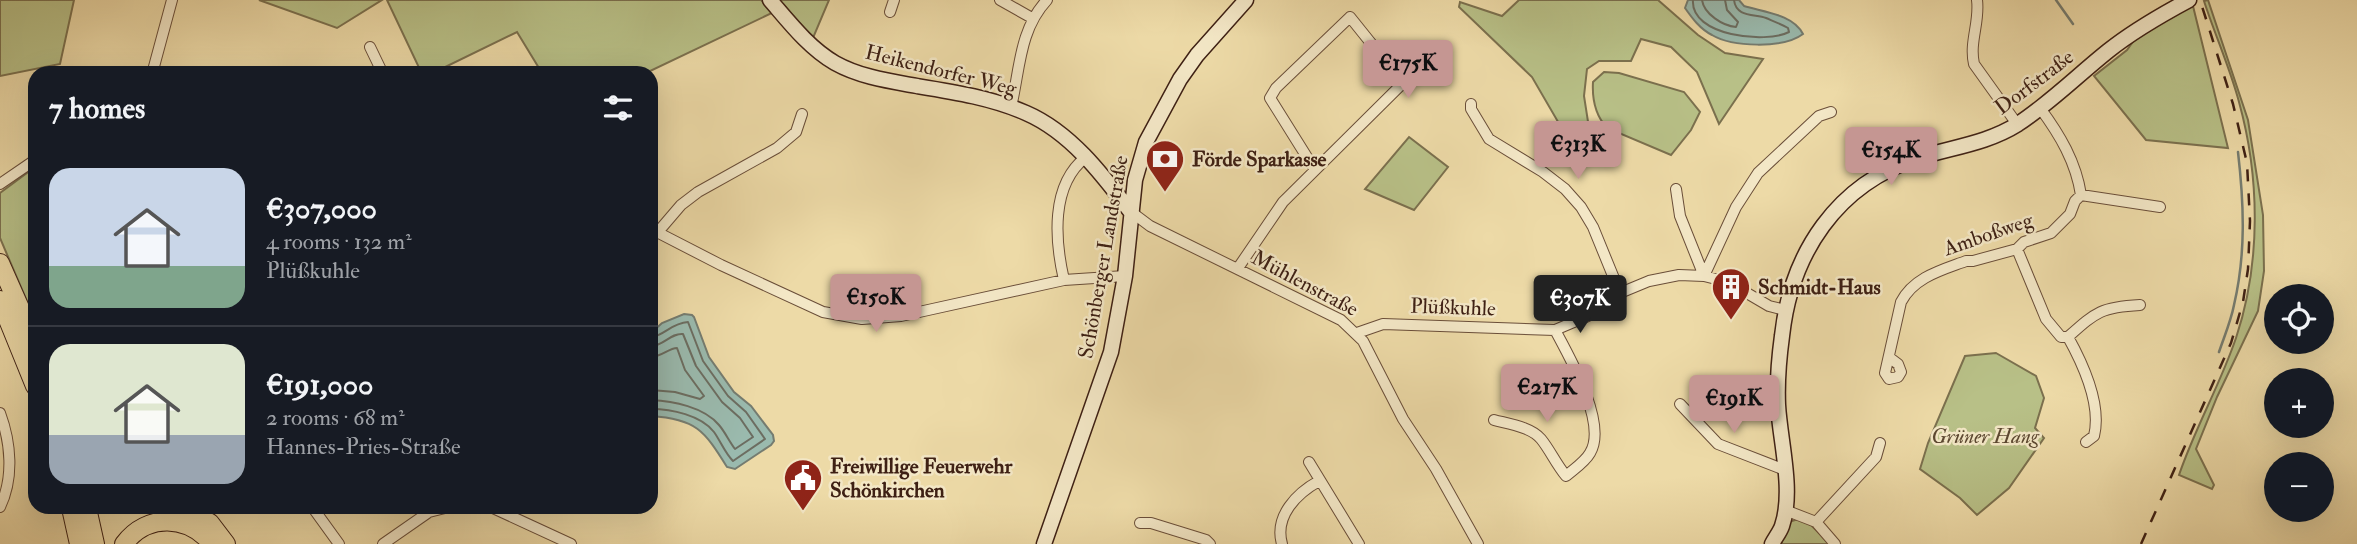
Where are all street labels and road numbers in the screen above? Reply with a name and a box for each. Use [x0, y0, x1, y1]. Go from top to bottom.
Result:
street label: Heikendorfer Weg [862, 39, 1020, 103]
street label: Dorfstraße [1989, 44, 2080, 121]
street label: Schönberger Landstraße [1072, 153, 1135, 361]
street label: Amboßweg [1939, 206, 2037, 263]
street label: Mühlenstraße [1247, 244, 1363, 323]
street label: Plüßkuhle [1410, 293, 1496, 322]

